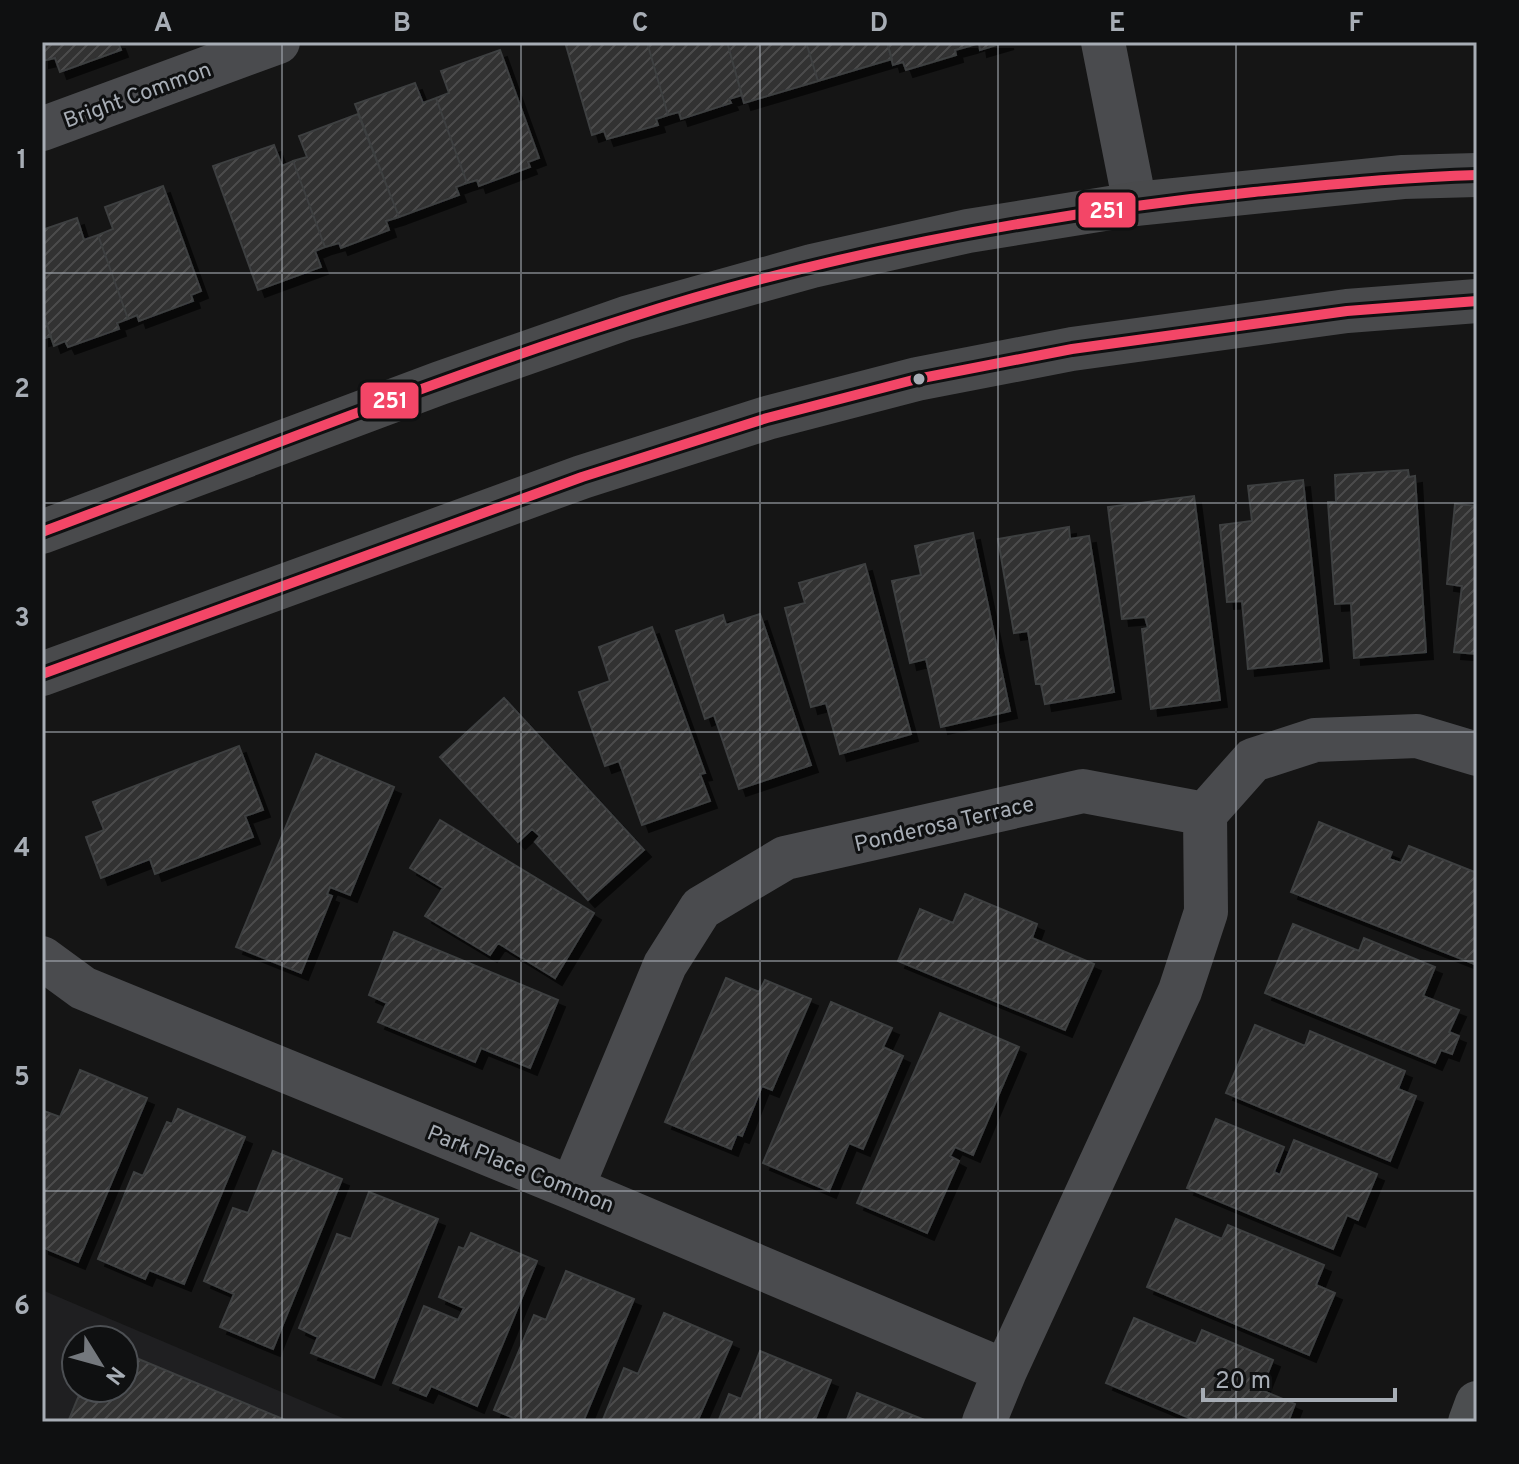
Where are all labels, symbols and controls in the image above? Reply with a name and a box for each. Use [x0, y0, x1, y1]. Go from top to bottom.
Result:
text: A [154, 8, 172, 41]
text: B [393, 8, 411, 41]
text: C [632, 8, 648, 41]
text: D [870, 8, 888, 41]
text: E [1109, 8, 1125, 41]
text: F [1349, 8, 1364, 41]
street label: Bright Common [60, 57, 215, 136]
text: 1 [17, 145, 27, 178]
line badge: 251 [1077, 191, 1137, 229]
text: 251 [1089, 199, 1125, 226]
unlabelled marker [911, 371, 927, 387]
text: 2 [14, 374, 30, 407]
line badge: 251 [359, 381, 420, 420]
text: 251 [372, 389, 408, 416]
text: 3 [14, 603, 30, 636]
street label: Ponderosa Terrace [852, 792, 1037, 859]
text: 4 [14, 833, 30, 866]
text: 5 [14, 1062, 30, 1095]
street label: Park Place Common [423, 1120, 617, 1220]
text: 6 [14, 1291, 30, 1324]
north arrow [60, 1324, 140, 1404]
scale bar [1203, 1352, 1395, 1402]
text: N [98, 1360, 130, 1389]
text: 20 m [1215, 1367, 1271, 1397]

